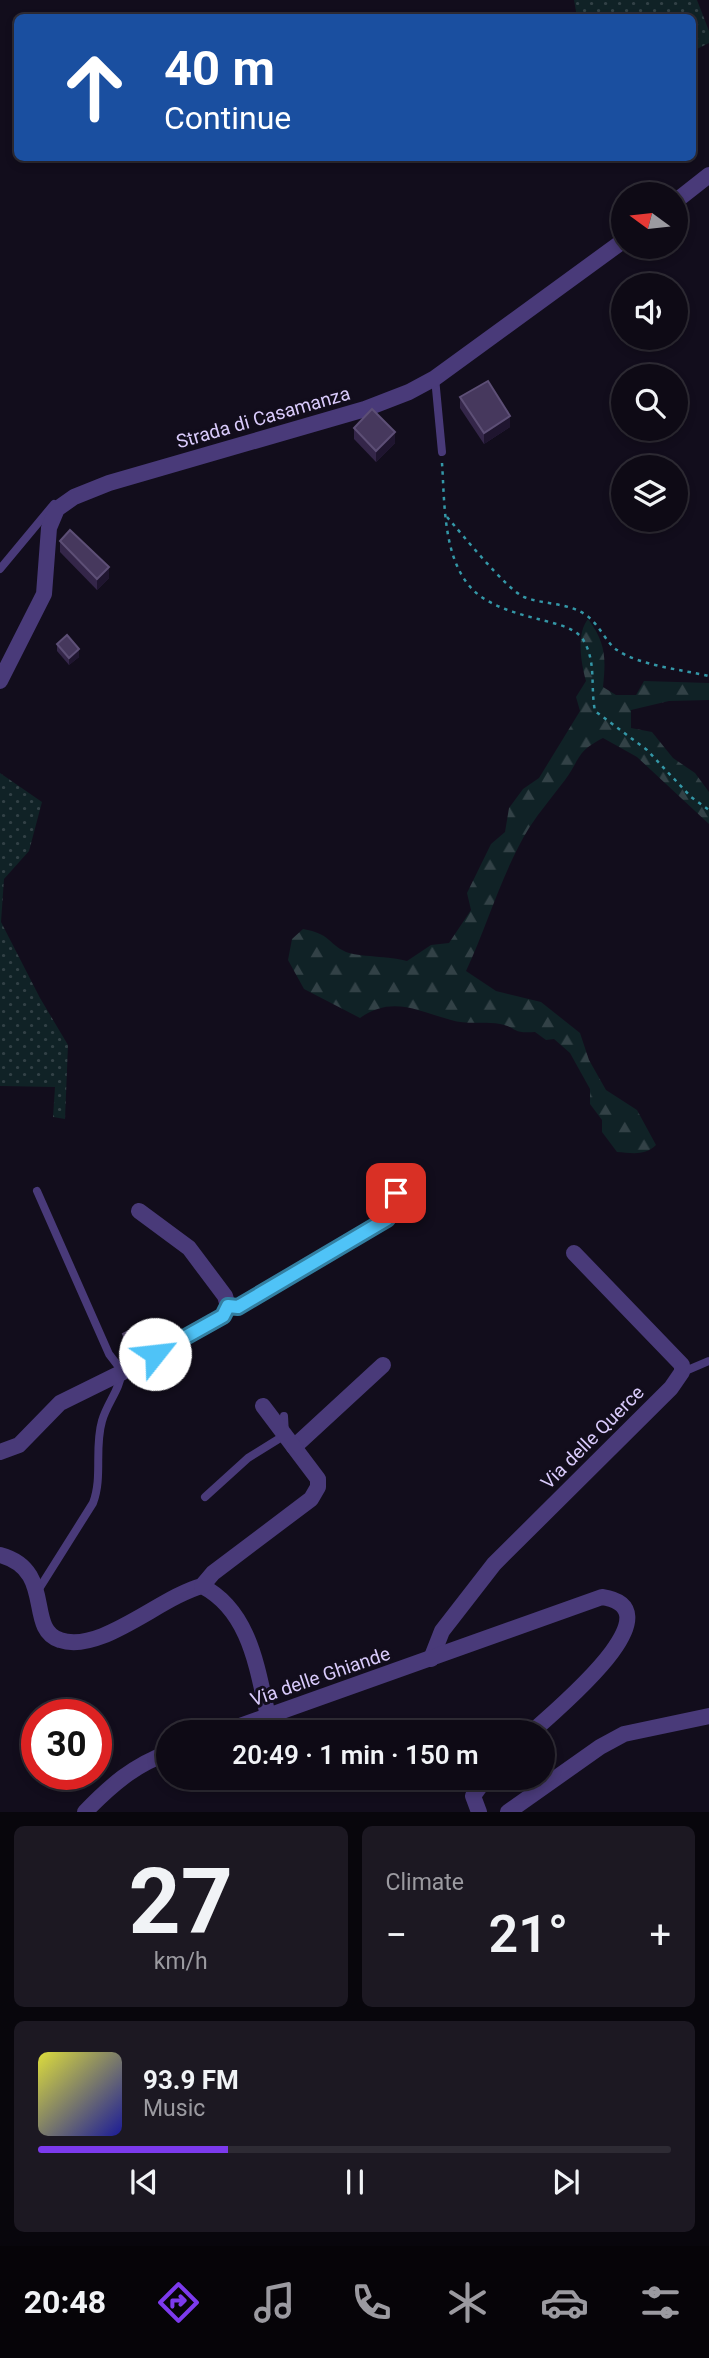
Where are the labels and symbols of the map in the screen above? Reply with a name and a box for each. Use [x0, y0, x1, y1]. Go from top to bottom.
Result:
north arrow [611, 182, 688, 259]
street label: Strada di Casamanza [174, 382, 353, 453]
pin [366, 1163, 426, 1223]
position arrow [118, 1317, 192, 1391]
street label: Via delle Querce [536, 1381, 649, 1494]
street label: Via delle Ghiande [247, 1642, 393, 1711]
speed limit sign: 30 [21, 1699, 112, 1790]

